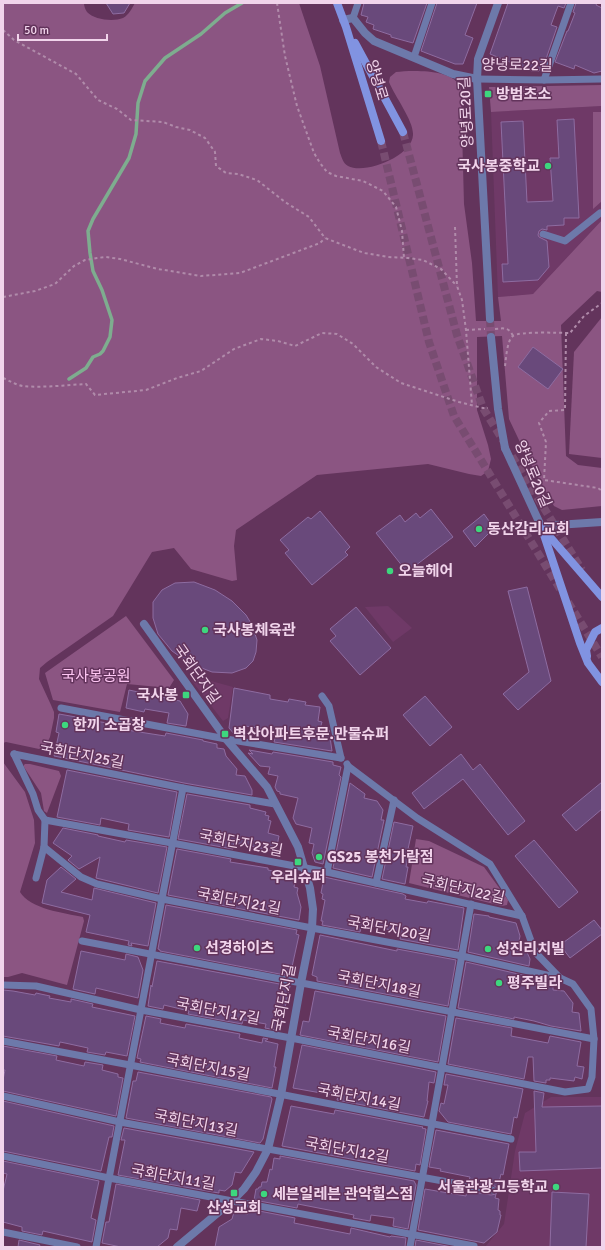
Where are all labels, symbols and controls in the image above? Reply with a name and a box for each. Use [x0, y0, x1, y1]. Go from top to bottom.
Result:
scale bar [18, 16, 107, 42]
text: 50 m [24, 23, 49, 38]
street label: 양녕로22길 [481, 55, 553, 75]
street label: 양녕로 [362, 58, 392, 102]
street label: 양녕로20길 [455, 76, 477, 148]
place label: 방범초소 [496, 85, 551, 103]
marker: 방범초소 [483, 89, 493, 99]
place label: 국사봉중학교 [457, 157, 540, 175]
marker: 국사봉중학교 [543, 161, 553, 171]
street label: 양녕로20길 [511, 438, 555, 510]
place label: 동산감리교회 [487, 520, 570, 538]
marker: 동산감리교회 [474, 524, 484, 534]
place label: 오늘헤어 [398, 562, 453, 580]
marker: 오늘헤어 [385, 566, 395, 576]
place label: 국사봉체육관 [213, 621, 296, 639]
marker: 국사봉체육관 [200, 625, 210, 635]
street label: 국회단지길 [170, 641, 224, 707]
park label: 국사봉공원 [61, 667, 131, 685]
place label: 국사봉 [137, 686, 178, 704]
marker: 국사봉 [181, 690, 191, 700]
place label: 한끼 소곱창 [73, 716, 146, 734]
marker: 한끼 소곱창 [60, 720, 70, 730]
place label: 벽산아파트후문.만물슈퍼 [233, 725, 389, 743]
marker: 벽산아파트후문.만물슈퍼 [220, 729, 230, 739]
street label: 국회단지25길 [38, 738, 126, 772]
street label: 국회단지23길 [197, 826, 285, 860]
place label: GS25 봉천가람점 [327, 848, 434, 866]
marker: GS25 봉천가람점 [314, 852, 324, 862]
marker: 우리슈퍼 [293, 857, 303, 867]
place label: 우리슈퍼 [270, 868, 326, 886]
street label: 국회단지22길 [419, 871, 507, 907]
street label: 국회단지21길 [195, 884, 283, 918]
street label: 국회단지20길 [345, 913, 433, 945]
place label: 선경하이츠 [205, 939, 274, 957]
place label: 성진리치빌 [496, 940, 565, 958]
marker: 선경하이츠 [192, 943, 202, 953]
marker: 성진리치빌 [483, 944, 493, 954]
street label: 국회단지길 [269, 962, 299, 1034]
street label: 국회단지18길 [335, 967, 423, 1001]
place label: 평주빌라 [507, 974, 562, 992]
marker: 평주빌라 [494, 978, 504, 988]
street label: 국회단지17길 [174, 994, 262, 1028]
street label: 국회단지16길 [325, 1023, 413, 1057]
street label: 국회단지15길 [164, 1050, 252, 1084]
street label: 국회단지14길 [315, 1080, 403, 1114]
street label: 국회단지13길 [152, 1106, 240, 1140]
street label: 국회단지12길 [303, 1134, 391, 1166]
street label: 국회단지11길 [129, 1161, 217, 1193]
place label: 서울관광고등학교 [438, 1178, 548, 1196]
marker: 서울관광고등학교 [551, 1182, 561, 1192]
place label: 세븐일레븐 관악힐스점 [272, 1185, 413, 1203]
marker: 산성교회 [229, 1188, 239, 1198]
marker: 세븐일레븐 관악힐스점 [259, 1189, 269, 1199]
place label: 산성교회 [206, 1199, 262, 1217]

